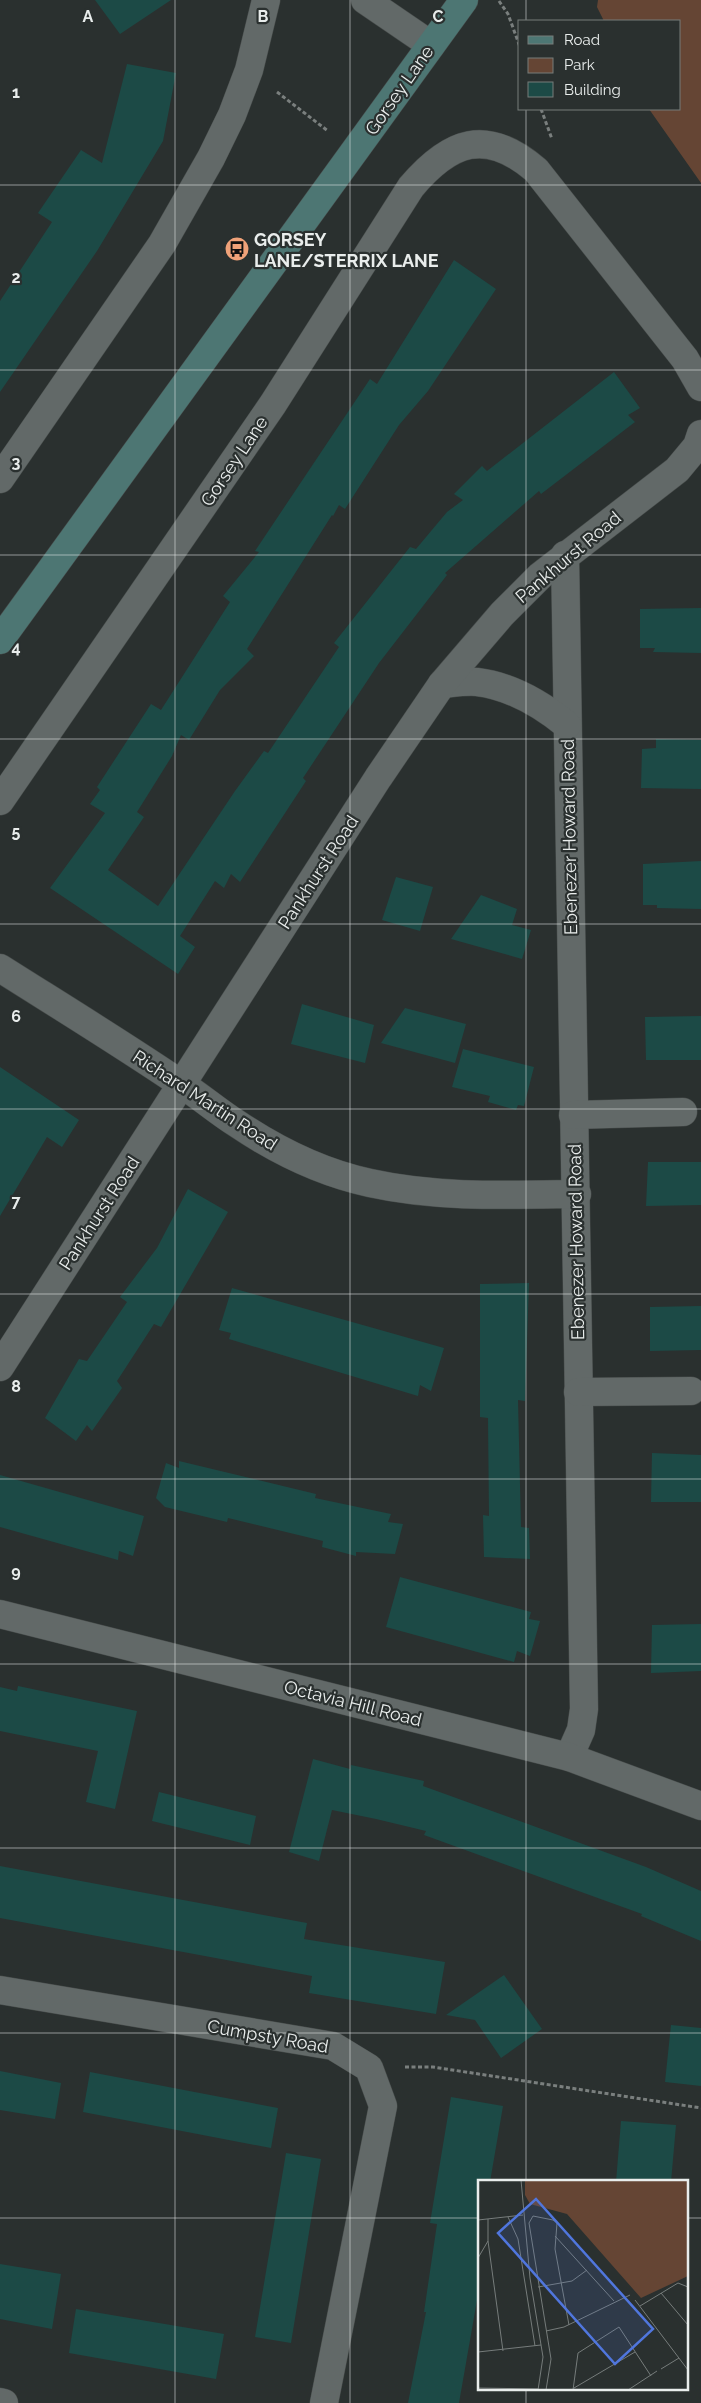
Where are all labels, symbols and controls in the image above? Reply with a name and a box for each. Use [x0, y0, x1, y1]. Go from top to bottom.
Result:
text: A [83, 7, 94, 26]
text: B [258, 7, 269, 26]
text: C [433, 7, 444, 26]
legend [518, 20, 681, 110]
text: Road [564, 31, 600, 49]
street label: Gorsey Lane [361, 41, 438, 139]
text: Park [564, 56, 595, 74]
text: Building [564, 81, 621, 99]
text: 1 [12, 83, 20, 102]
place label: GORSEY LANE/STERRIX LANE [254, 229, 439, 271]
bus stop icon: GORSEY LANE/STERRIX LANE [224, 236, 250, 262]
text: 2 [11, 268, 21, 287]
street label: Gorsey Lane [196, 412, 272, 510]
text: 3 [12, 453, 21, 472]
street label: Pankhurst Road [511, 507, 625, 607]
text: 4 [11, 638, 21, 657]
street label: Ebenezer Howard Road [557, 739, 581, 935]
street label: Pankhurst Road [274, 811, 362, 933]
text: 5 [12, 822, 21, 841]
text: 6 [11, 1007, 21, 1026]
street label: Richard Martin Road [129, 1046, 281, 1154]
street label: Ebenezer Howard Road [564, 1144, 588, 1340]
street label: Pankhurst Road [55, 1152, 143, 1274]
text: 7 [12, 1192, 21, 1211]
text: 8 [11, 1377, 21, 1396]
text: 9 [11, 1562, 21, 1581]
street label: Octavia Hill Road [282, 1676, 424, 1730]
street label: Cumpsty Road [206, 2015, 330, 2057]
inset map [478, 2180, 688, 2390]

